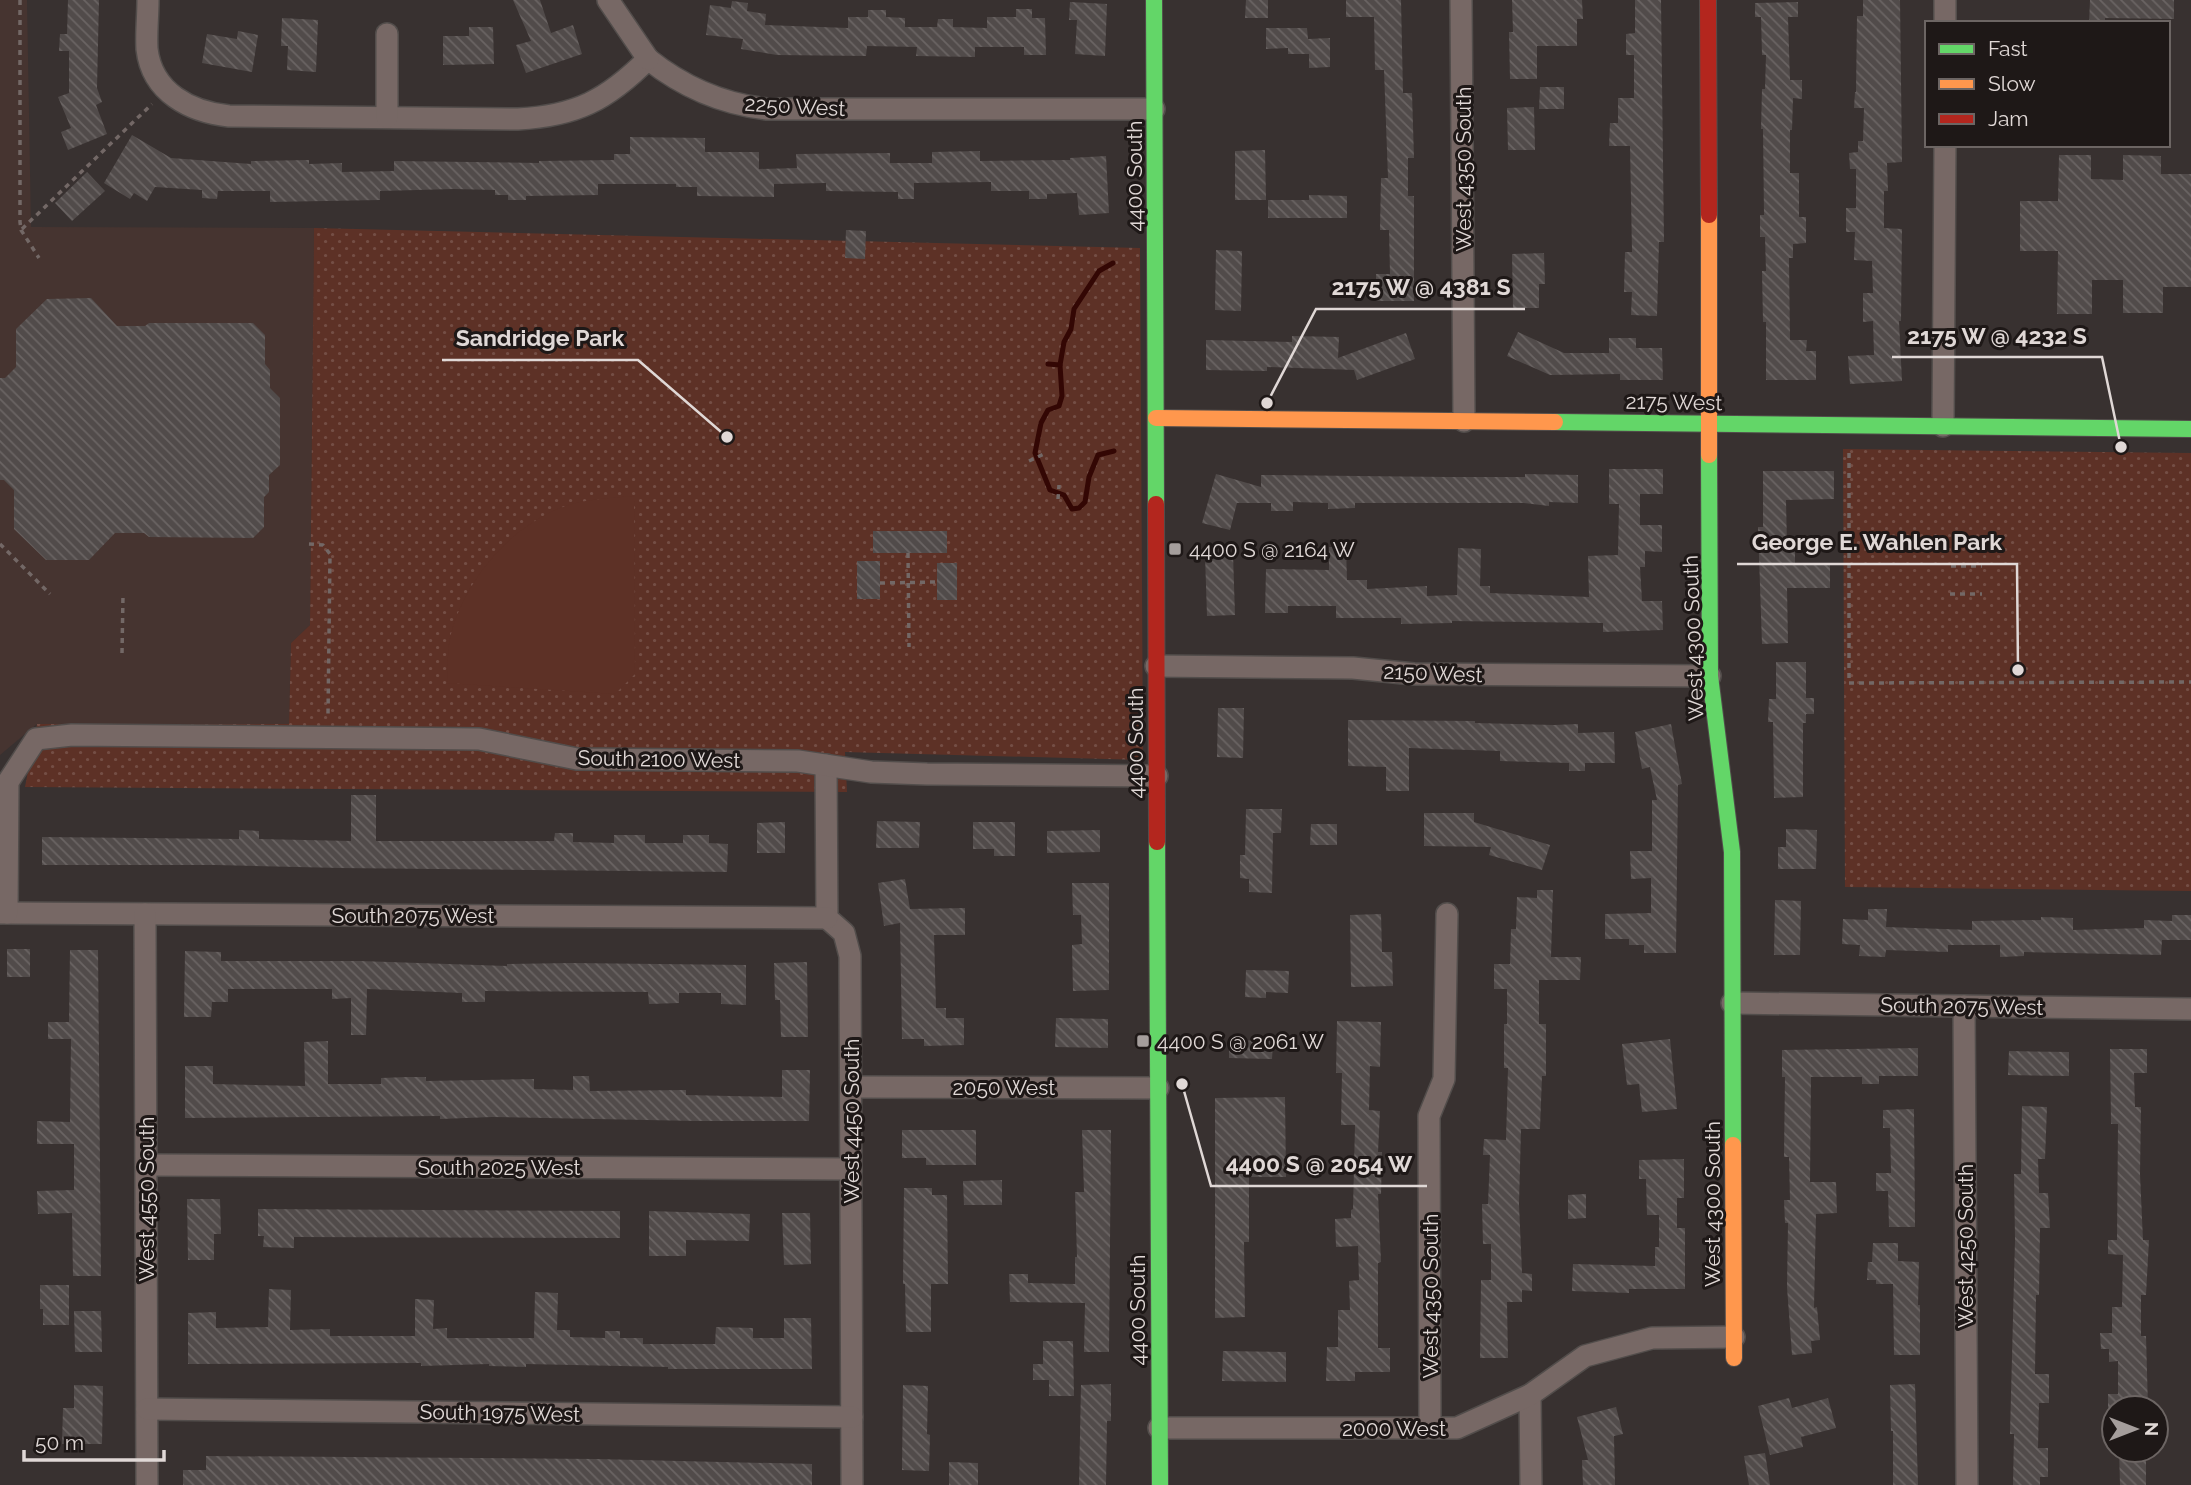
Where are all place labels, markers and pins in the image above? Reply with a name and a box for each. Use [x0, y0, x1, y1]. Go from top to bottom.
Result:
callout: 2175 W @ 4381 S [1316, 265, 1525, 309]
callout: 2175 W @ 4232 S [1892, 313, 2102, 357]
callout: Sandridge Park [442, 316, 638, 360]
callout: George E. Wahlen Park [1737, 520, 2017, 564]
place label: 4400 S @ 2164 W [1189, 537, 1355, 562]
marker: 4400 S @ 2164 W [1167, 541, 1183, 557]
place label: 4400 S @ 2061 W [1157, 1029, 1324, 1054]
marker: 4400 S @ 2061 W [1135, 1033, 1151, 1049]
callout: 4400 S @ 2054 W [1211, 1142, 1427, 1186]

